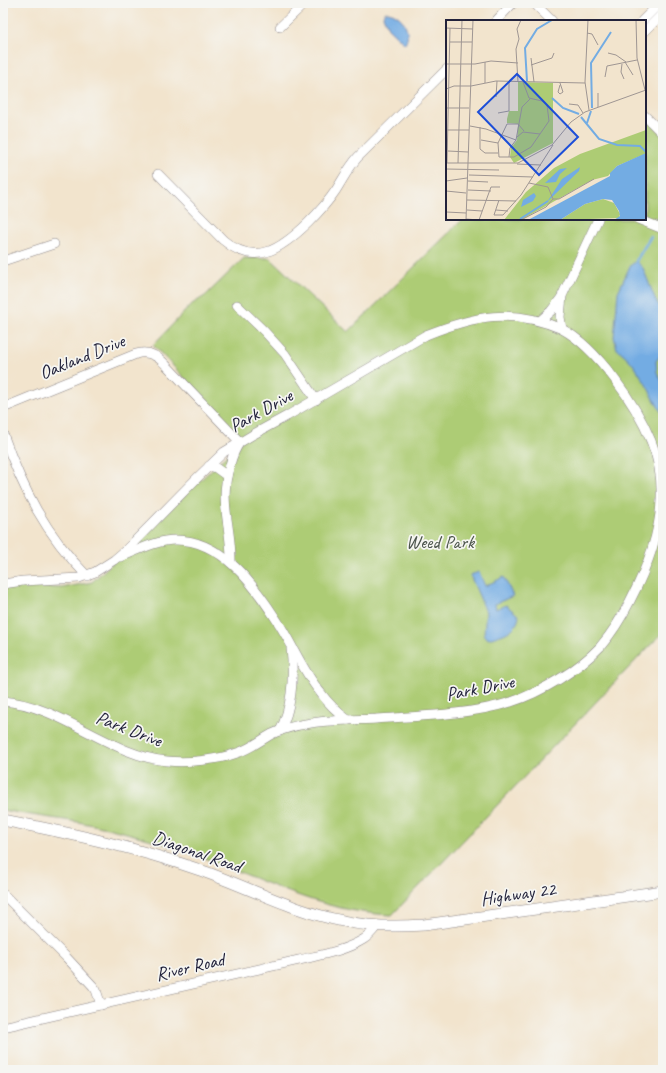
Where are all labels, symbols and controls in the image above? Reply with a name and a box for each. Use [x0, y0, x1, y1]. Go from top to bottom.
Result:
inset map [446, 20, 646, 220]
street label: Oakland Drive [36, 328, 130, 385]
street label: Park Drive [225, 383, 298, 438]
park label: Weed Park [406, 530, 476, 554]
street label: Park Drive [444, 669, 518, 706]
street label: Park Drive [93, 706, 167, 753]
street label: Diagonal Road [149, 826, 248, 880]
street label: Highway 22 [479, 877, 558, 911]
street label: River Road [153, 947, 229, 987]

